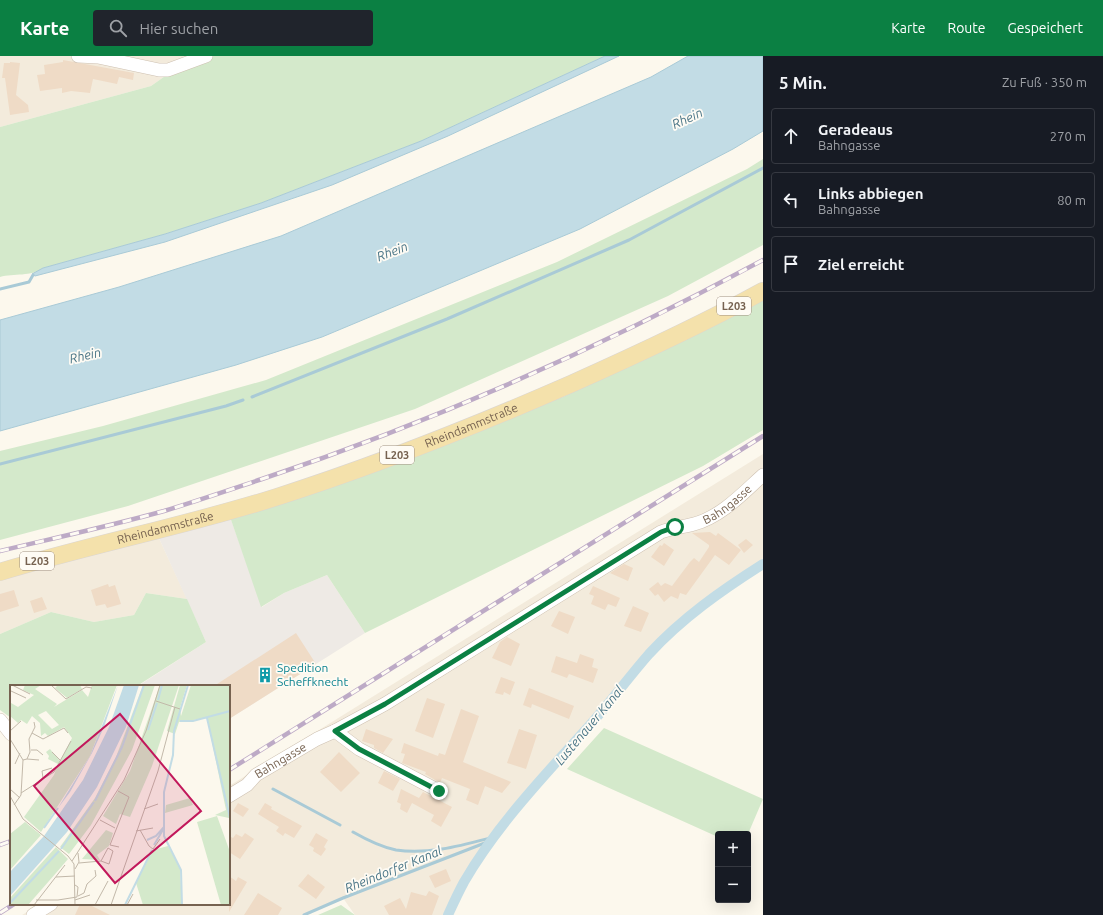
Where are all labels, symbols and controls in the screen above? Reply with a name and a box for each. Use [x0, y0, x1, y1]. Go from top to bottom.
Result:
search box [93, 10, 373, 46]
text: Karte [20, 17, 69, 39]
icon: search [107, 17, 129, 39]
text: Hier suchen [139, 20, 218, 37]
text: Karte [891, 20, 925, 36]
text: Route [947, 20, 986, 36]
text: Gespeichert [1008, 20, 1083, 36]
text: 5 Min. [779, 73, 827, 92]
text: Zu Fuß · 350 m [1002, 75, 1087, 89]
water label: Rhein [669, 105, 705, 131]
text: Geradeaus [818, 121, 893, 138]
icon: ahead [780, 125, 802, 147]
text: 270 m [1050, 129, 1086, 143]
text: Bahngasse [818, 138, 880, 152]
text: Links abbiegen [818, 185, 923, 202]
icon: left [780, 189, 802, 211]
text: 80 m [1057, 193, 1086, 207]
text: Bahngasse [818, 202, 880, 216]
water label: Rhein [374, 239, 410, 263]
icon: arrive [780, 253, 802, 275]
text: Ziel erreicht [818, 256, 904, 273]
road number: L203 [717, 297, 751, 315]
water label: Rhein [68, 345, 102, 365]
street label: Rheindammstraße [423, 401, 520, 450]
road number: L203 [380, 446, 414, 464]
street label: Bahngasse [701, 482, 754, 526]
street label: Rheindammstraße [115, 509, 215, 546]
route start [666, 518, 684, 536]
road number: L203 [20, 552, 54, 570]
place label: Spedition Scheffknecht [277, 661, 348, 688]
building icon: Spedition Scheffknecht [256, 666, 274, 684]
water label: Lustenauer Kanal [552, 683, 626, 767]
inset map [10, 685, 230, 905]
street label: Bahngasse [252, 740, 308, 780]
route end [430, 782, 448, 800]
map controls [715, 831, 751, 903]
button: + [715, 831, 751, 867]
water label: Rheindorfer Kanal [342, 843, 444, 896]
button: − [715, 867, 751, 903]

